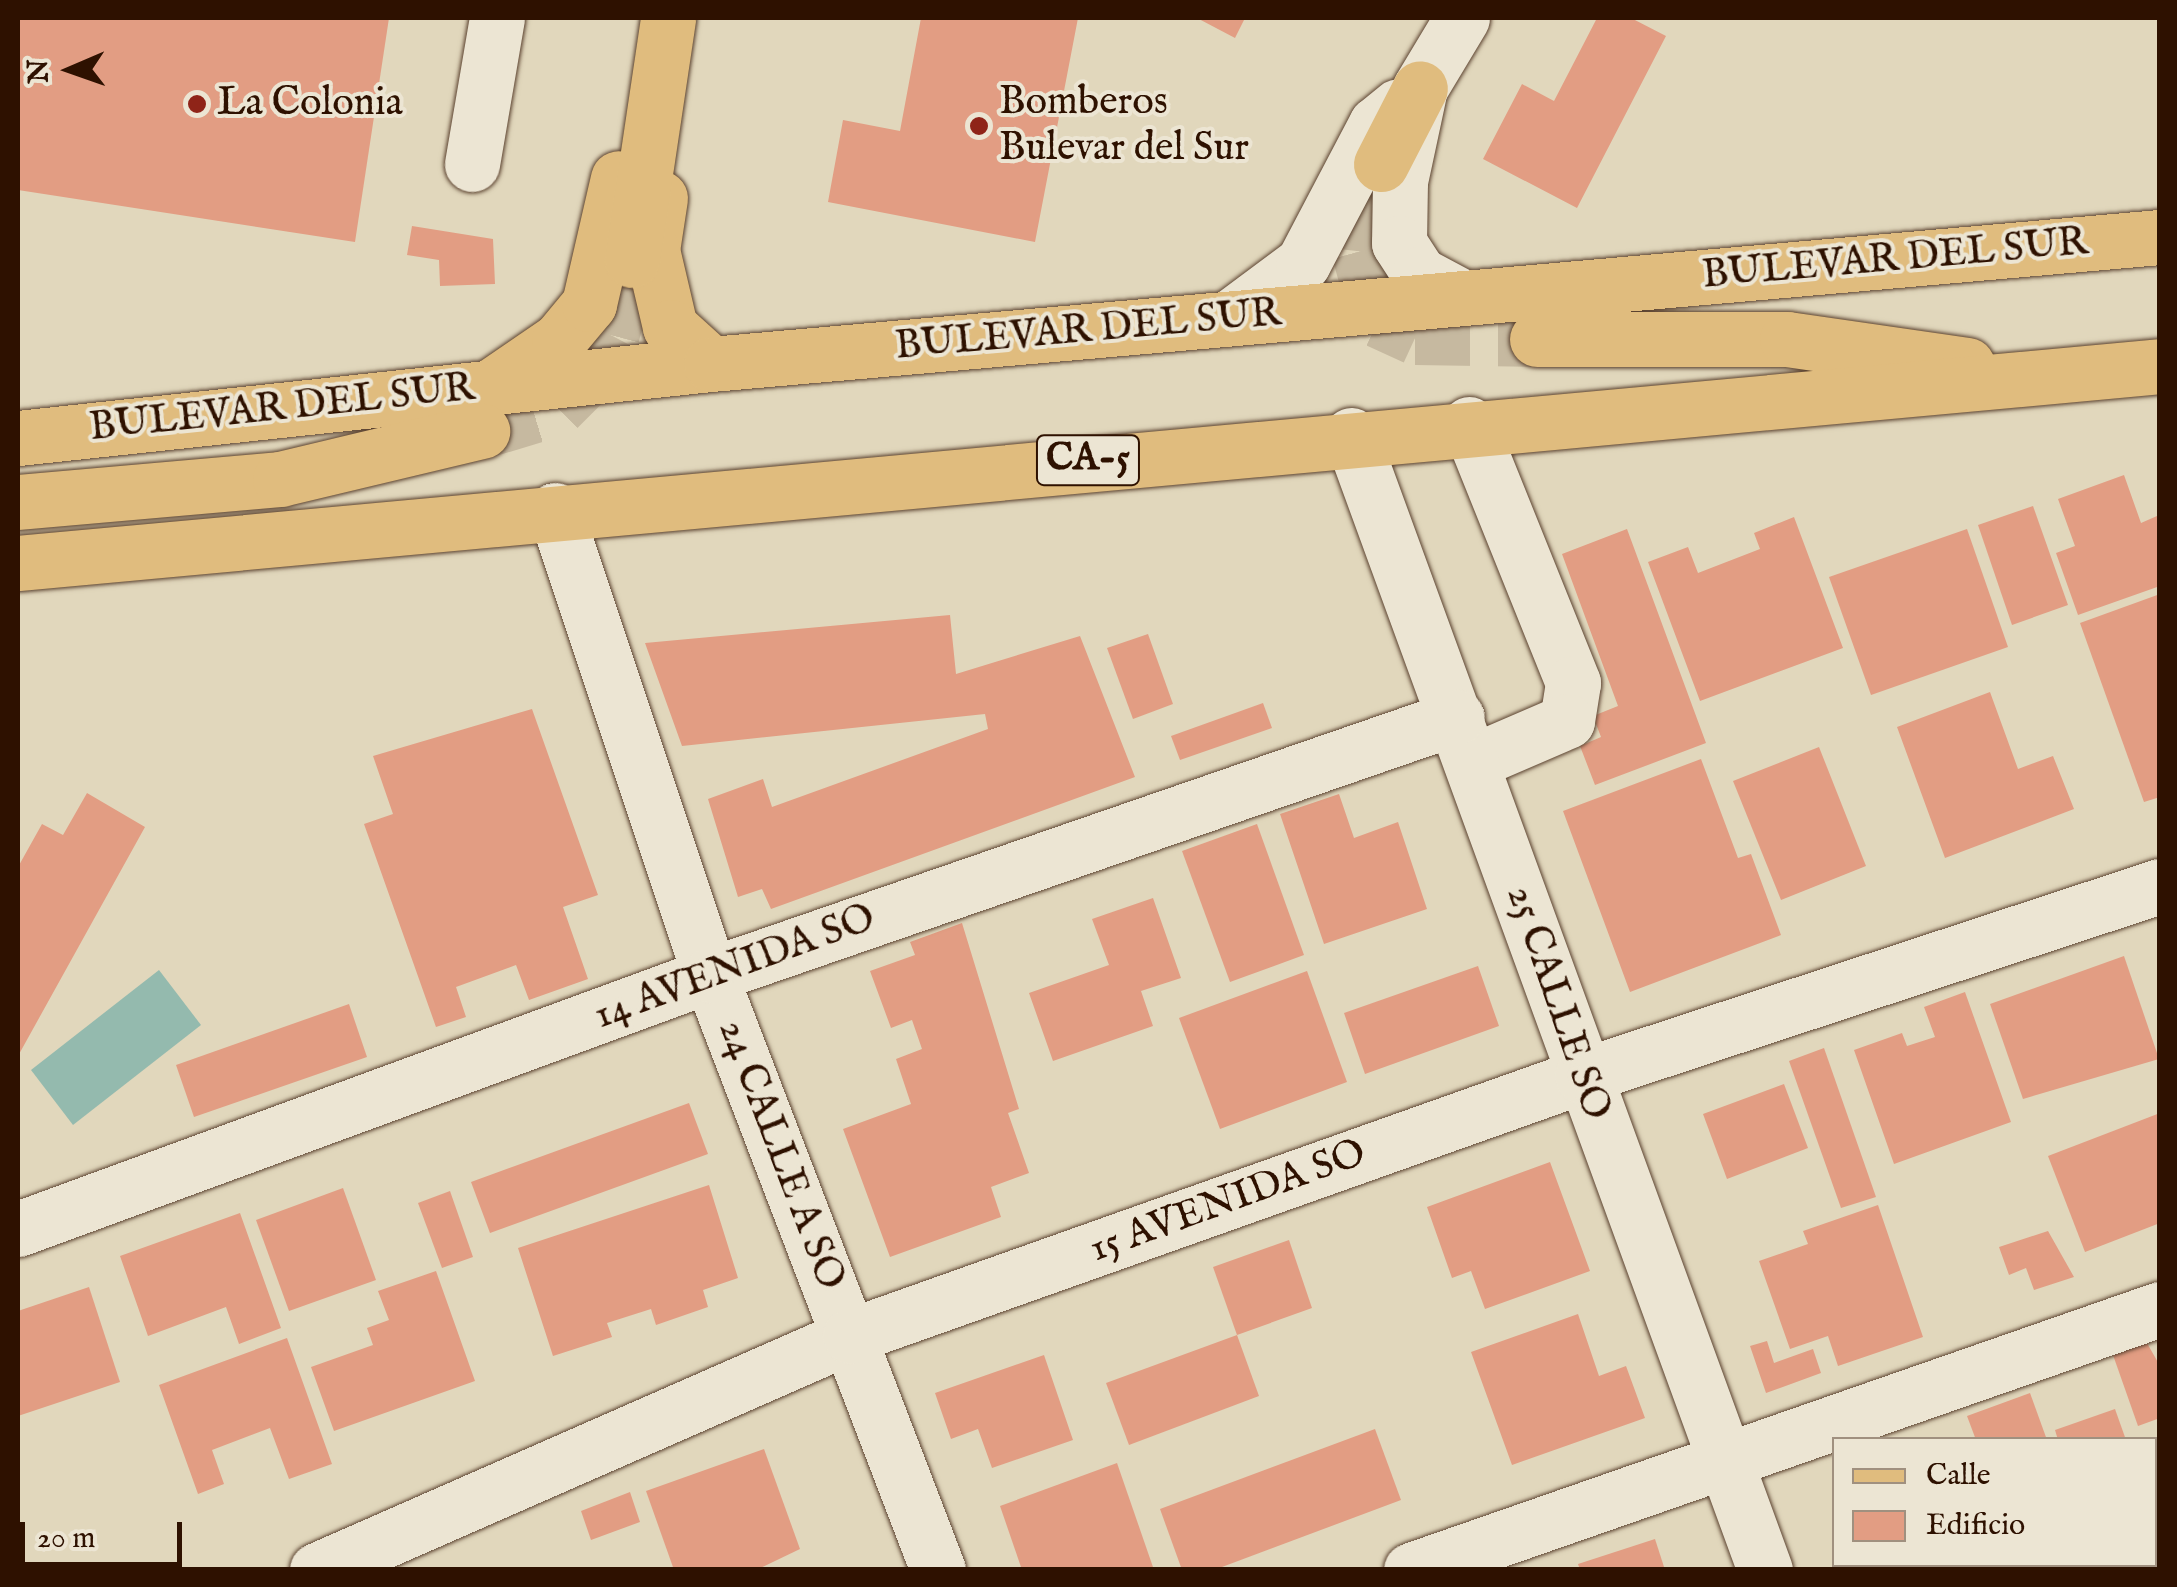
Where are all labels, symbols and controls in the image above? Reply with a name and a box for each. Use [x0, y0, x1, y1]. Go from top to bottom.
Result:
north arrow [20, 20, 120, 120]
text: N [22, 58, 57, 84]
place label: Bomberos Bulevar del Sur [999, 79, 1249, 173]
place label: La Colonia [217, 80, 403, 128]
marker: La Colonia [186, 93, 208, 115]
marker: Bomberos Bulevar del Sur [968, 115, 990, 137]
street label: BULEVAR DEL SUR [1700, 219, 2090, 301]
street label: BULEVAR DEL SUR [893, 290, 1283, 372]
street label: BULEVAR DEL SUR [87, 365, 477, 453]
road number: CA-5 [1036, 427, 1140, 493]
street label: 25 CALLE SO [1495, 880, 1619, 1126]
street label: 14 AVENIDA SO [588, 895, 882, 1041]
street label: 24 CALLE A SO [706, 1013, 854, 1297]
street label: 15 AVENIDA SO [1084, 1130, 1372, 1274]
legend [1832, 1437, 2157, 1567]
text: Calle [1926, 1457, 1990, 1495]
scale bar [25, 1502, 188, 1564]
text: Edificio [1926, 1507, 2025, 1545]
text: 20 m [37, 1520, 96, 1558]

